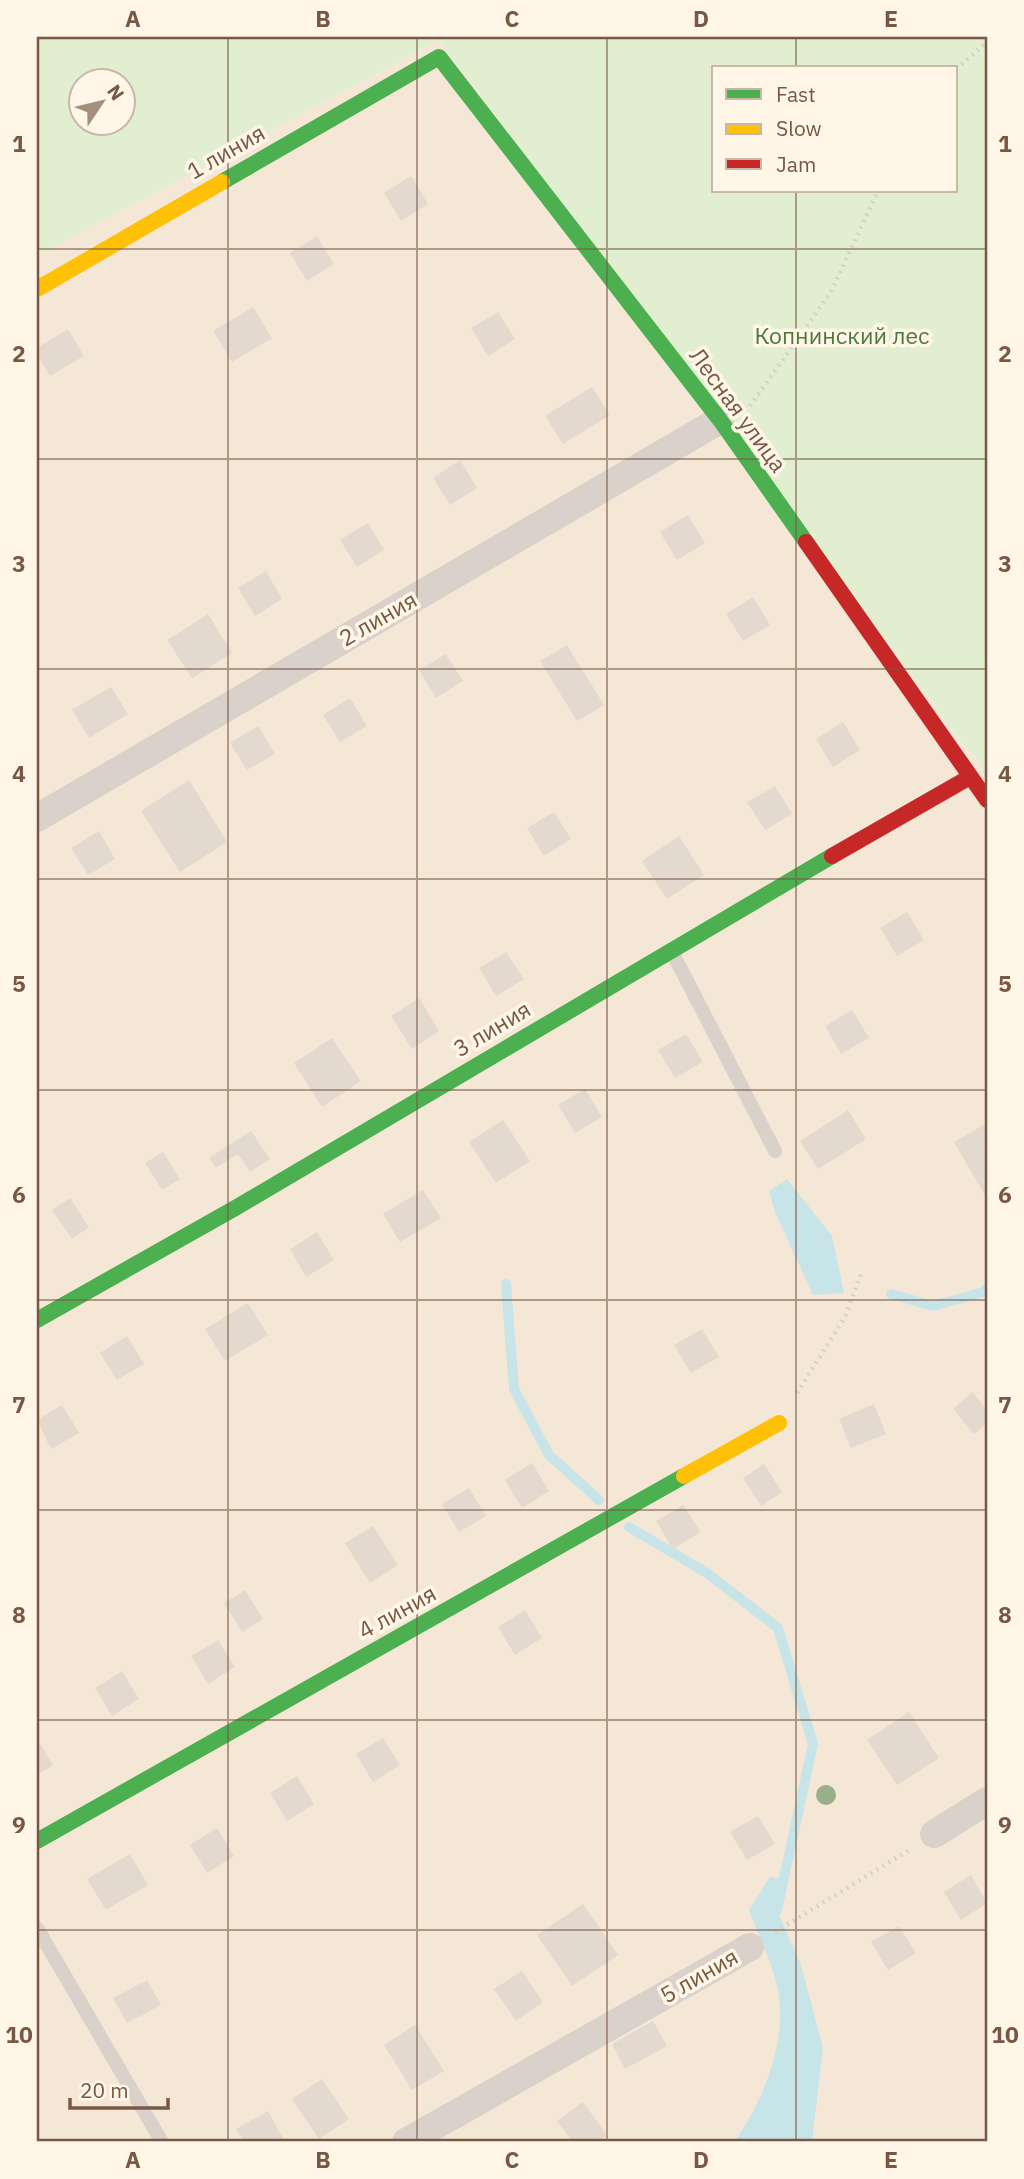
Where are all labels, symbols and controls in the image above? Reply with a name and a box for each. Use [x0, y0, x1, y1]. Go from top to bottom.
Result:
text: A [125, 3, 141, 33]
text: B [315, 3, 331, 33]
text: C [505, 3, 520, 33]
text: D [693, 3, 709, 33]
text: E [884, 3, 898, 33]
north arrow [66, 66, 136, 136]
legend [712, 66, 958, 192]
text: N [102, 80, 130, 105]
text: Fast [776, 80, 816, 108]
text: Slow [776, 114, 822, 142]
street label: 1 линия [181, 117, 270, 185]
text: 1 [12, 128, 26, 158]
text: 1 [998, 128, 1012, 158]
text: Jam [776, 150, 816, 178]
park label: Копнинский лес [754, 320, 930, 350]
text: 2 [12, 338, 26, 368]
text: 2 [998, 338, 1012, 368]
street label: Лесная улица [683, 341, 794, 478]
text: 3 [12, 548, 26, 578]
text: 3 [998, 548, 1012, 578]
street label: 2 линия [333, 584, 422, 652]
text: 4 [12, 758, 26, 788]
text: 4 [998, 758, 1012, 788]
text: 5 [12, 968, 26, 998]
text: 5 [998, 968, 1012, 998]
street label: 3 линия [447, 993, 536, 1063]
text: 6 [12, 1179, 26, 1209]
text: 6 [998, 1179, 1012, 1209]
text: 7 [12, 1389, 26, 1419]
text: 7 [998, 1389, 1012, 1419]
street label: 4 линия [352, 1577, 441, 1645]
text: 8 [12, 1599, 26, 1629]
text: 8 [998, 1599, 1012, 1629]
text: 9 [12, 1809, 26, 1839]
text: 9 [998, 1809, 1012, 1839]
street label: 5 линия [654, 1941, 743, 2009]
text: 10 [5, 2019, 33, 2049]
text: 10 [991, 2019, 1019, 2049]
scale bar [70, 2067, 168, 2111]
text: 20 m [80, 2076, 129, 2104]
text: A [125, 2144, 141, 2174]
text: B [315, 2144, 331, 2174]
text: C [505, 2144, 520, 2174]
text: D [693, 2144, 709, 2174]
text: E [884, 2144, 898, 2174]

